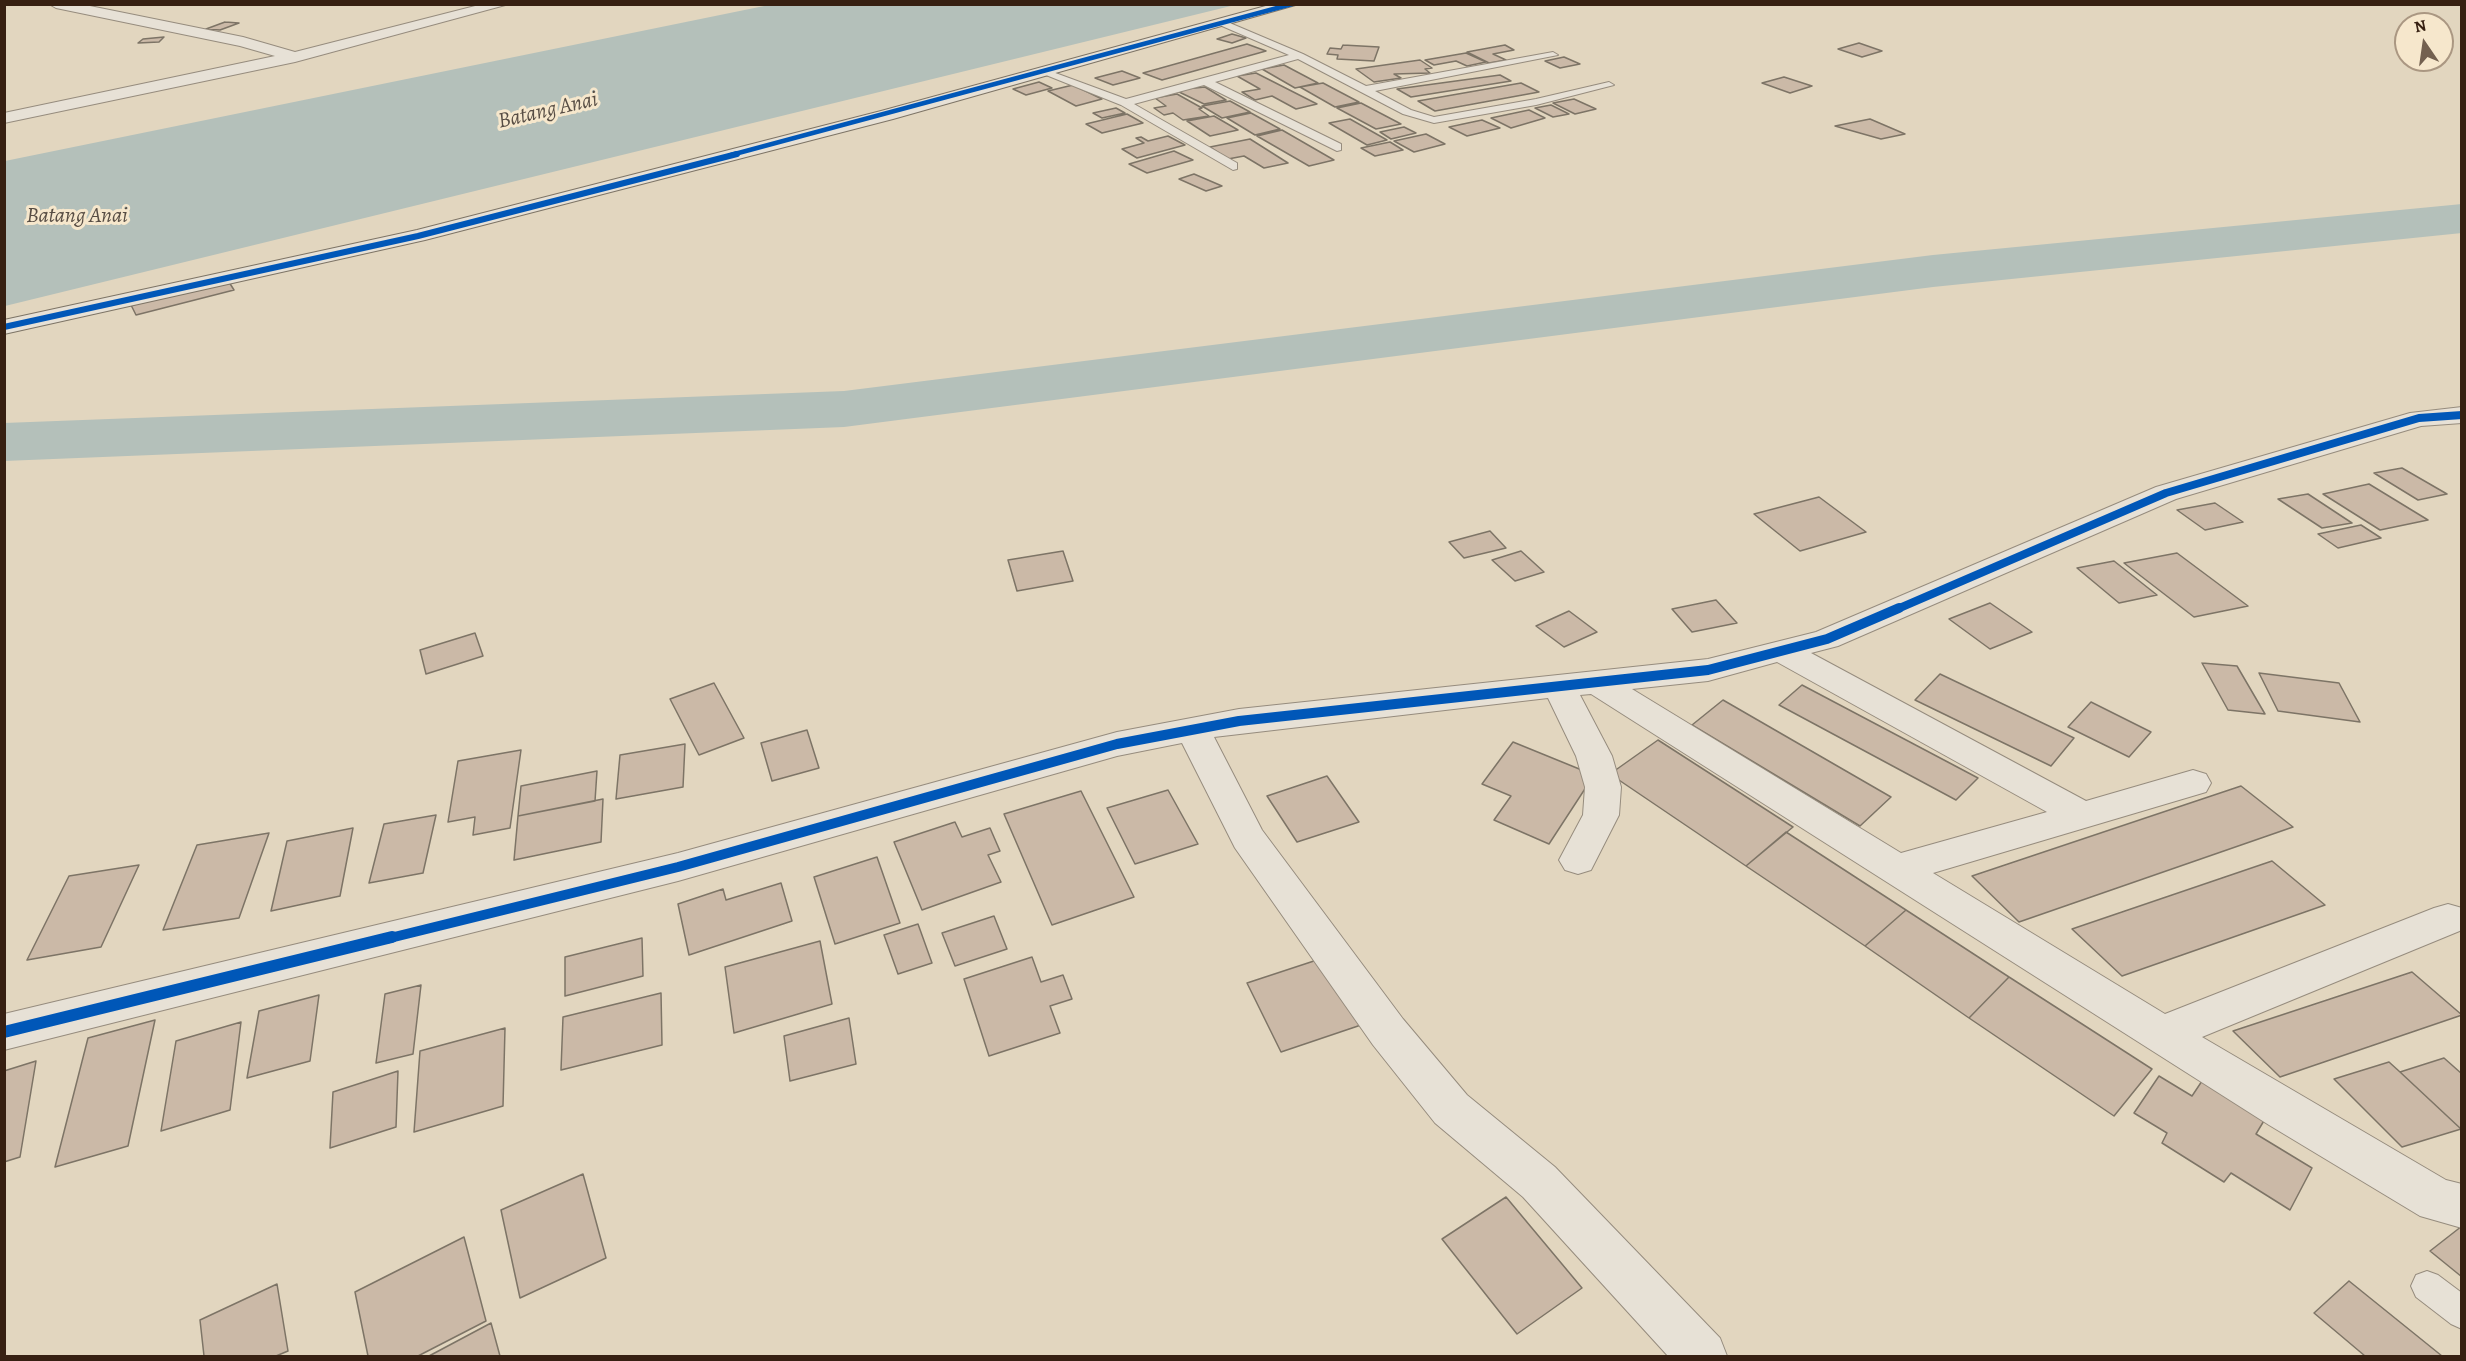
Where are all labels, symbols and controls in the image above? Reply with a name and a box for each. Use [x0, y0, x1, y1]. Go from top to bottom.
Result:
north arrow [2394, 12, 2454, 72]
text: N [2412, 14, 2429, 38]
water label: Batang Anai [495, 87, 601, 135]
water label: Batang Anai [26, 204, 128, 230]

